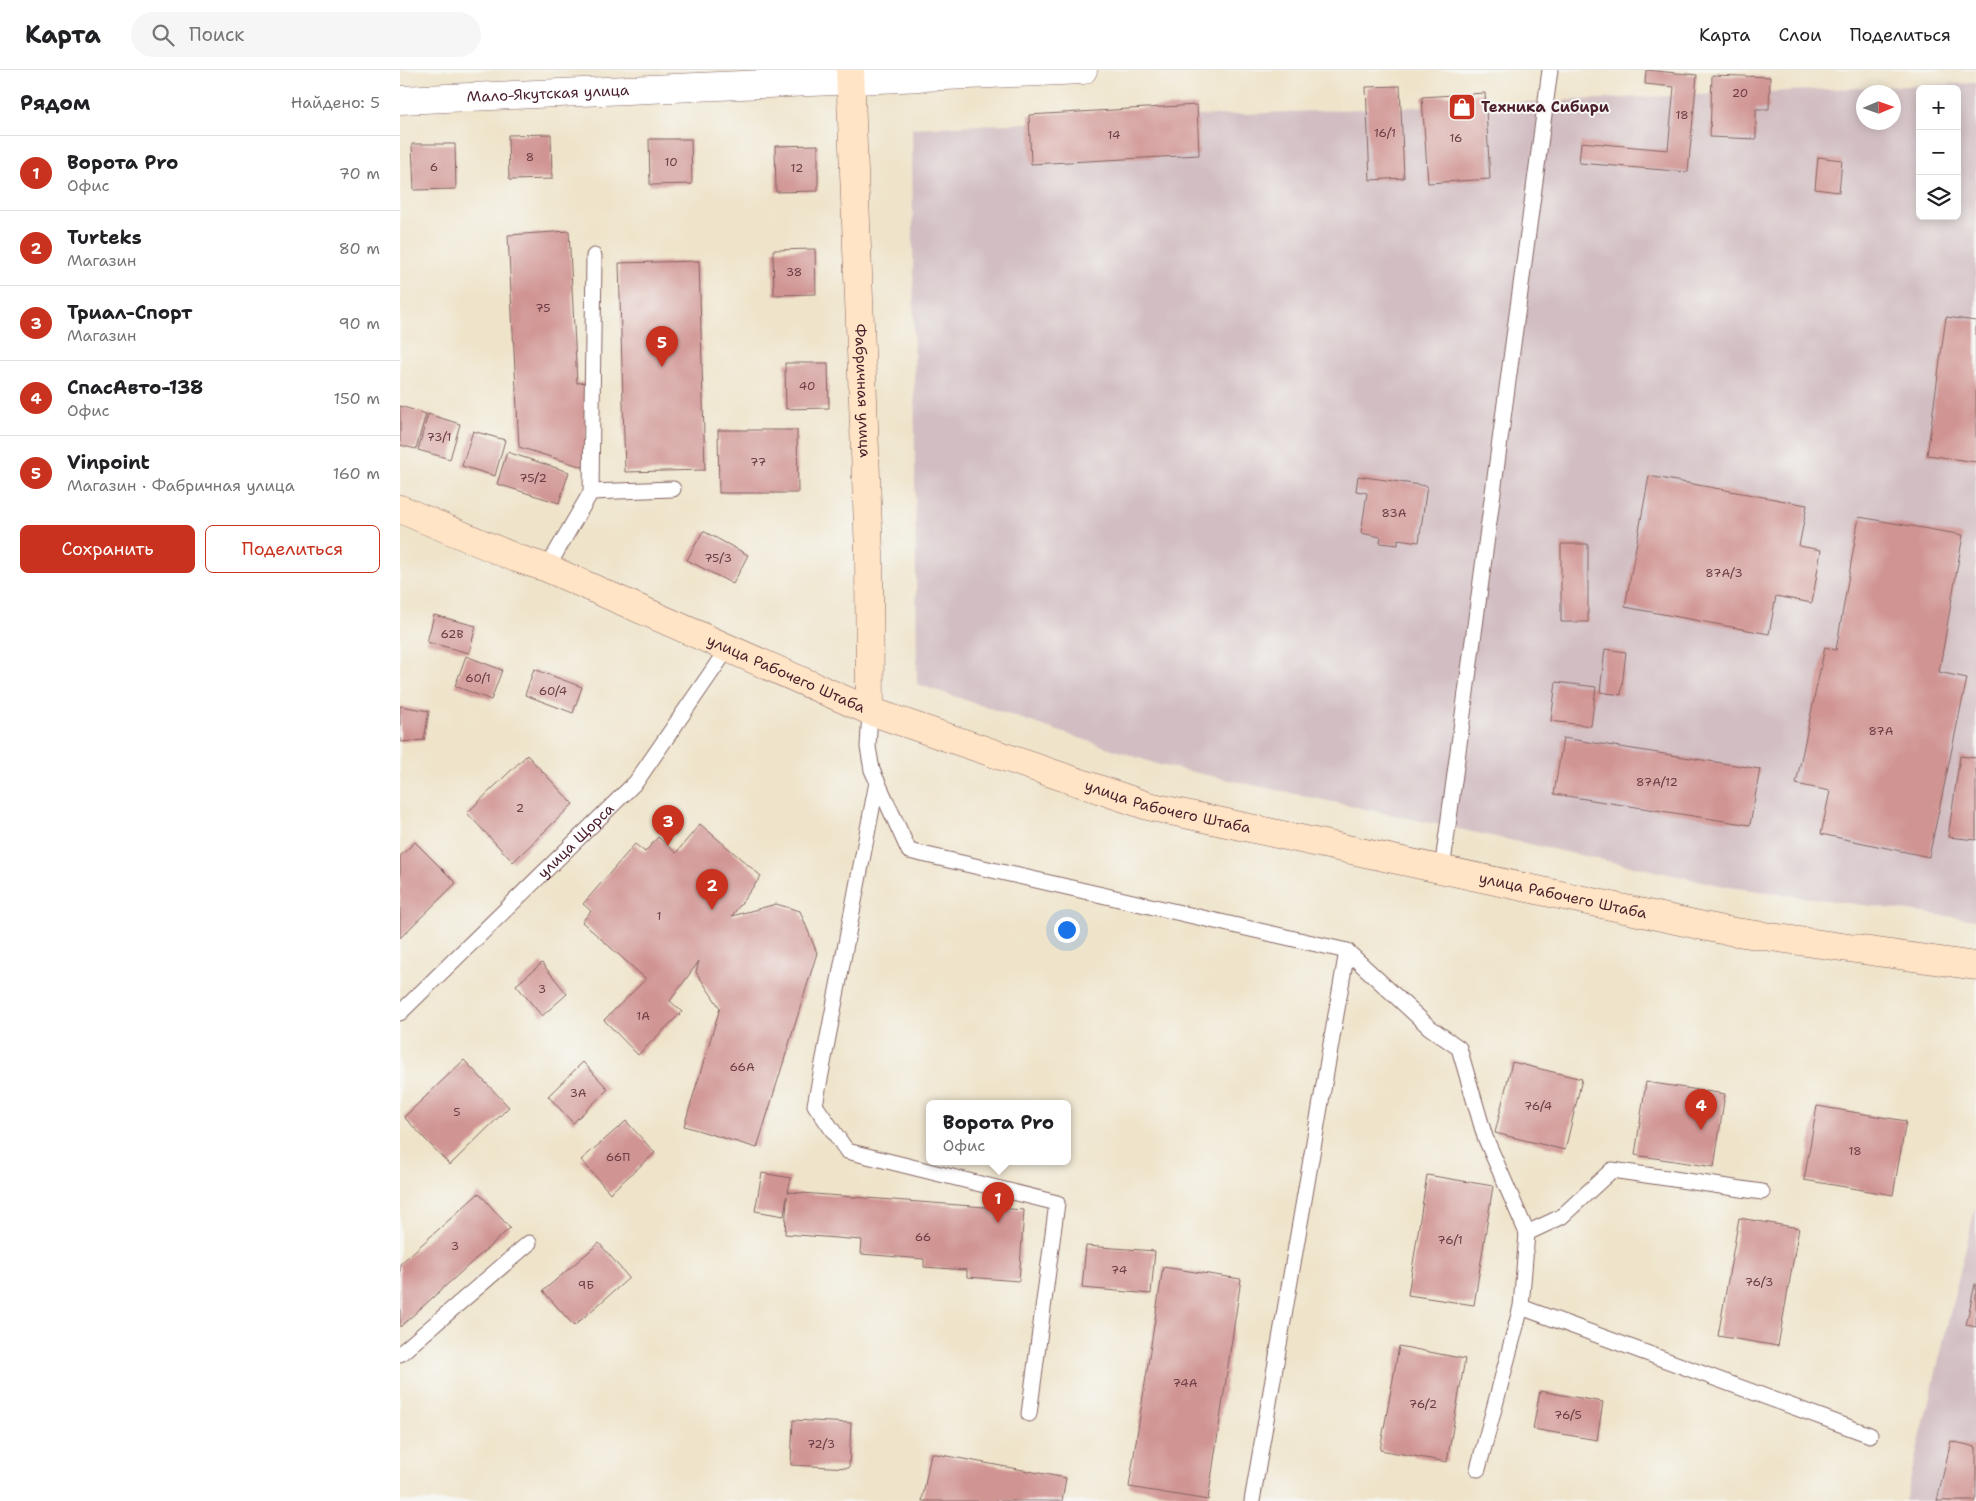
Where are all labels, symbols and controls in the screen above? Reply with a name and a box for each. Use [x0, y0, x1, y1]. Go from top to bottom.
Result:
search box [131, 12, 481, 57]
text: Карта [25, 19, 101, 51]
icon: search [149, 21, 177, 49]
text: Поиск [189, 22, 244, 47]
text: Карта [1699, 23, 1750, 47]
text: Слои [1778, 23, 1822, 47]
text: Поделиться [1850, 23, 1951, 47]
street label: Мало-Якутская улица [466, 80, 630, 107]
house number: 20 [1732, 85, 1748, 101]
north arrow [1856, 85, 1901, 130]
map controls [1916, 85, 1961, 220]
button: + [1916, 85, 1961, 130]
text: Рядом [20, 89, 90, 117]
text: Найдено: 5 [291, 92, 380, 113]
shop icon: Техника Сибири [1447, 92, 1477, 122]
place label: Техника Сибири [1481, 97, 1610, 117]
house number: 18 [1675, 107, 1689, 123]
house number: 16/1 [1374, 125, 1396, 141]
house number: 14 [1108, 127, 1120, 143]
house number: 16 [1449, 130, 1463, 146]
button: − [1916, 130, 1961, 175]
house number: 8 [526, 149, 534, 165]
text: Ворота Pro [67, 150, 178, 175]
house number: 10 [664, 154, 678, 170]
house number: 6 [430, 159, 438, 175]
house number: 12 [791, 160, 803, 176]
text: 1 [32, 163, 40, 184]
text: 70 m [339, 163, 380, 184]
text: Офис [67, 175, 109, 196]
button: layers [1916, 175, 1961, 220]
text: Turteks [67, 225, 142, 250]
text: 2 [30, 238, 42, 259]
text: 80 m [339, 238, 380, 259]
text: Магазин [67, 250, 136, 271]
house number: 38 [786, 264, 802, 280]
text: Триал-Спорт [67, 300, 192, 325]
house number: 75 [535, 300, 551, 316]
text: 3 [30, 313, 42, 334]
text: 90 m [339, 313, 380, 334]
street label: Фабричная улица [850, 323, 875, 459]
text: Магазин [67, 325, 136, 346]
pin: 5 [646, 326, 678, 367]
text: СпасАвто-138 [67, 375, 203, 400]
house number: 40 [799, 378, 815, 394]
text: 4 [30, 388, 42, 409]
text: 150 m [333, 388, 380, 409]
text: Офис [67, 400, 109, 421]
house number: 73/1 [427, 429, 451, 445]
text: Vinpoint [67, 450, 150, 475]
house number: 77 [750, 454, 766, 470]
text: 5 [31, 463, 41, 484]
text: 160 m [333, 463, 380, 484]
house number: 75/2 [519, 470, 547, 486]
text: Магазин · Фабричная улица [67, 475, 295, 496]
house number: 83А [1382, 505, 1407, 521]
button: Сохранить [20, 525, 195, 573]
button: Поделиться [205, 525, 380, 573]
house number: 75/3 [704, 550, 732, 566]
house number: 87А/3 [1705, 565, 1743, 581]
house number: 62В [440, 626, 464, 642]
street label: улица Рабочего Штаба [704, 630, 869, 718]
house number: 60/1 [465, 670, 491, 686]
house number: 60/4 [539, 683, 567, 699]
house number: 87А [1869, 723, 1894, 739]
house number: 87А/12 [1636, 774, 1678, 790]
street label: улица Рабочего Штаба [1082, 775, 1253, 838]
street label: улица Щорса [533, 798, 619, 883]
house number: 2 [516, 800, 524, 816]
pin: 3 [652, 805, 684, 846]
street label: улица Рабочего Штаба [1477, 868, 1649, 924]
pin: 2 [696, 869, 728, 910]
house number: 1 [656, 908, 662, 924]
your location [1054, 917, 1080, 943]
house number: 3 [538, 981, 546, 997]
house number: 1А [636, 1008, 650, 1024]
house number: 66А [729, 1059, 755, 1075]
house number: 3А [569, 1085, 587, 1101]
pin: 4 [1685, 1089, 1717, 1130]
house number: 76/4 [1524, 1098, 1552, 1114]
popup [926, 1100, 1071, 1165]
house number: 5 [453, 1104, 461, 1120]
text: Ворота Pro [943, 1110, 1054, 1135]
text: Офис [943, 1135, 985, 1156]
house number: 18 [1848, 1143, 1862, 1159]
house number: 66П [606, 1149, 630, 1165]
pin: 1 [982, 1182, 1014, 1223]
house number: 66 [915, 1229, 931, 1245]
house number: 76/1 [1437, 1232, 1463, 1248]
house number: 3 [451, 1238, 459, 1254]
house number: 74 [1111, 1262, 1127, 1278]
house number: 76/3 [1745, 1274, 1773, 1290]
house number: 9Б [578, 1277, 594, 1293]
house number: 74А [1173, 1375, 1198, 1391]
house number: 76/2 [1409, 1396, 1437, 1412]
house number: 76/5 [1554, 1407, 1582, 1423]
house number: 72/3 [807, 1436, 835, 1452]

